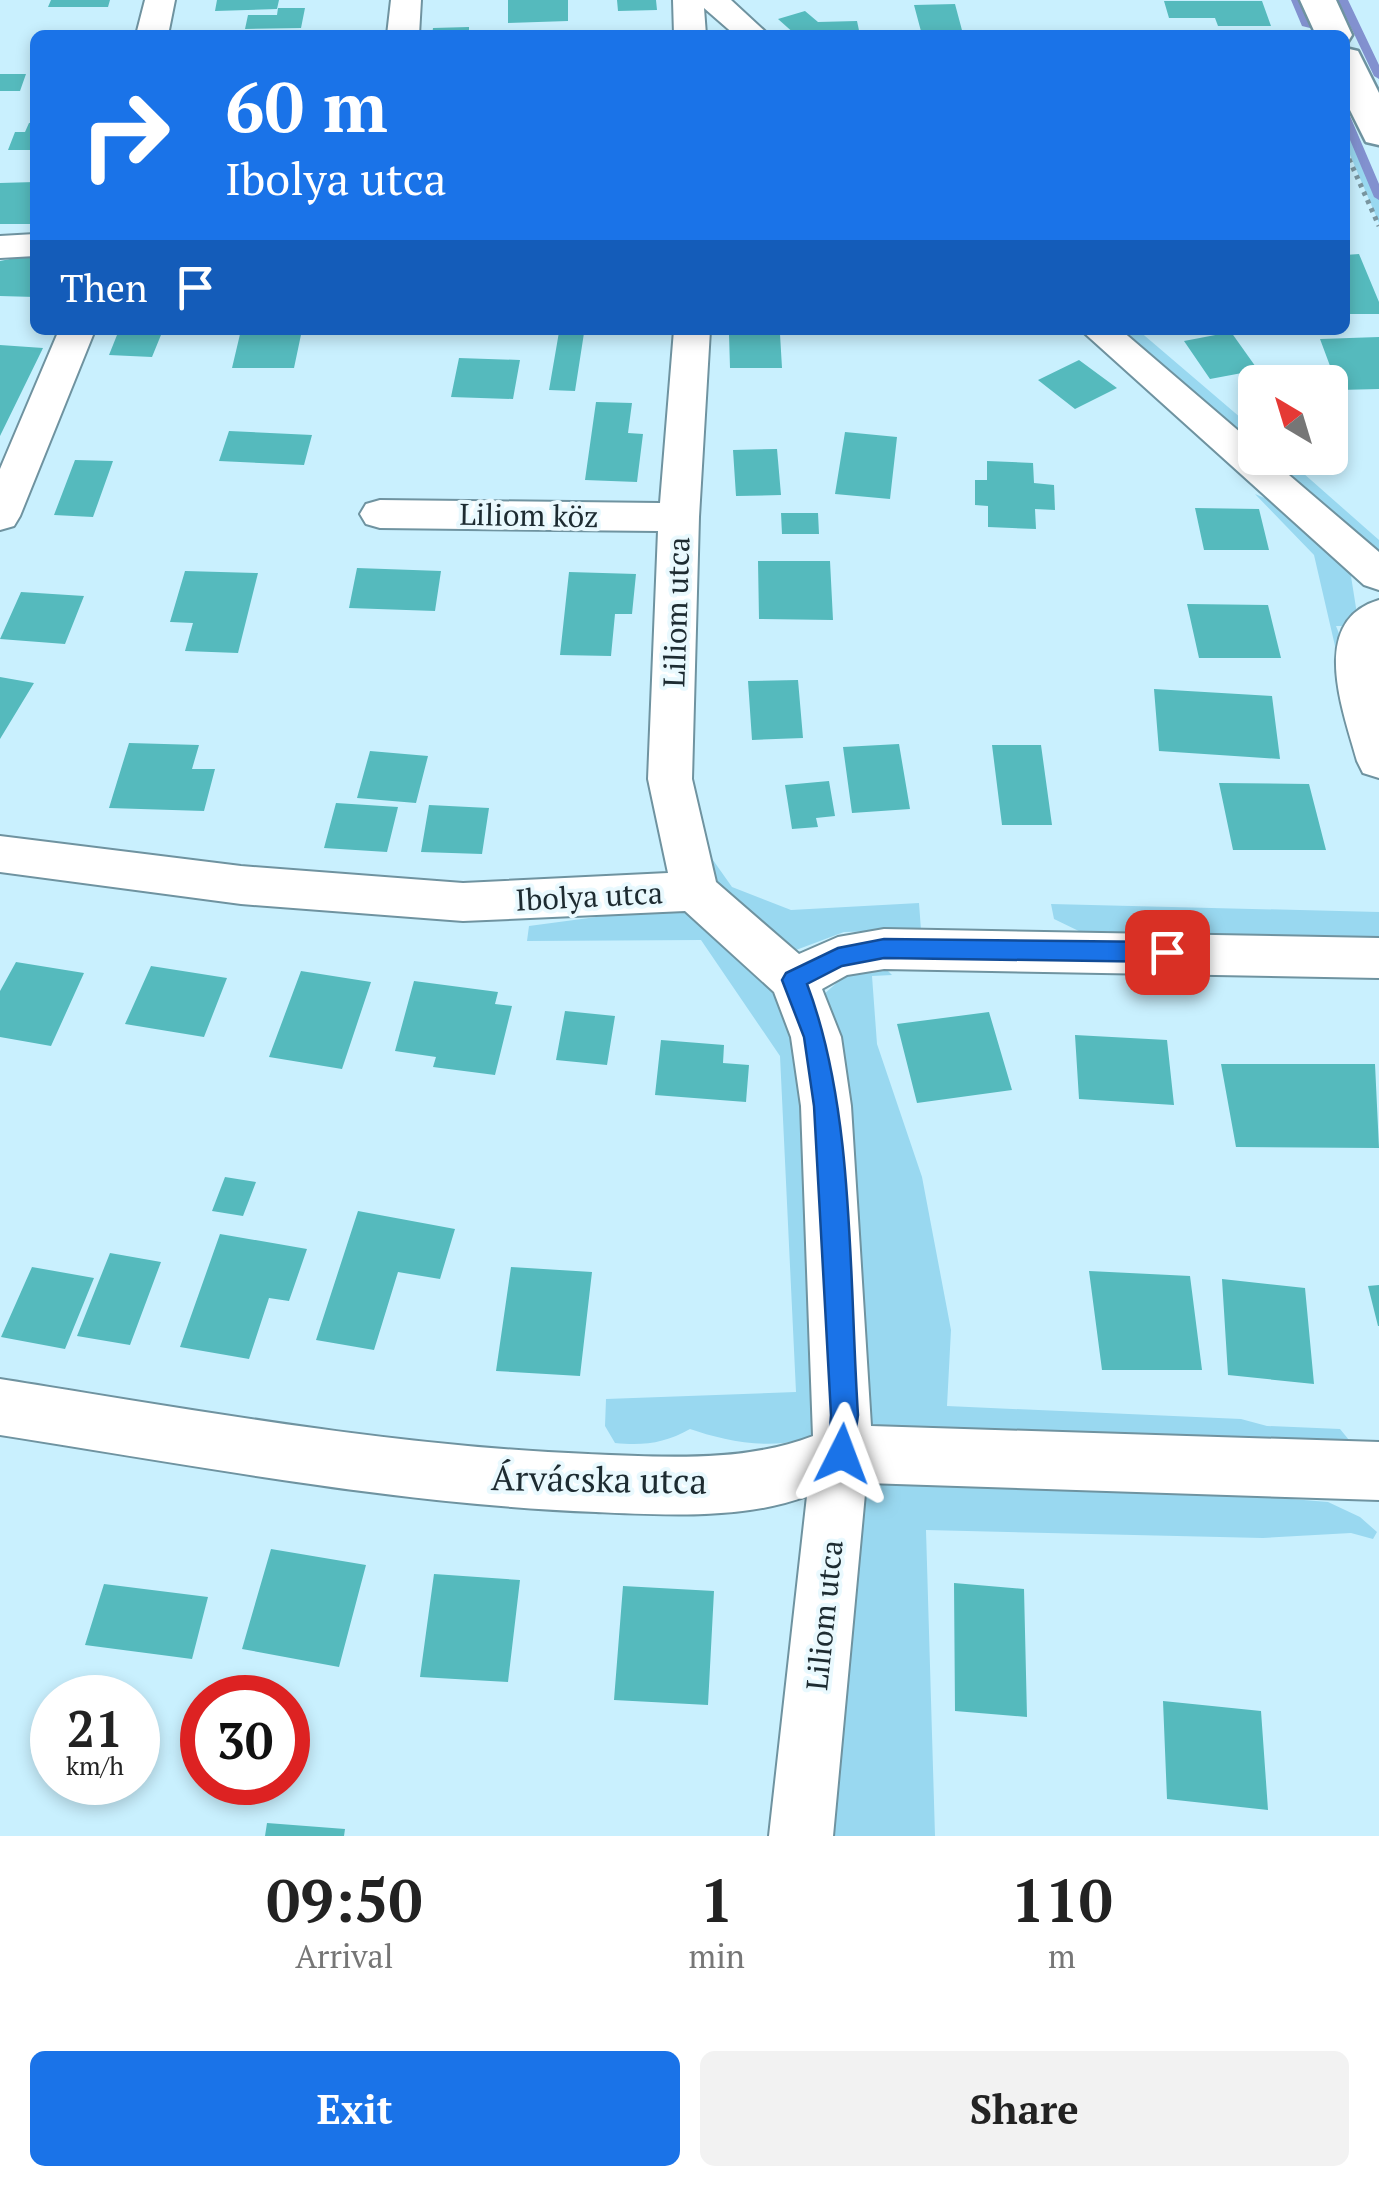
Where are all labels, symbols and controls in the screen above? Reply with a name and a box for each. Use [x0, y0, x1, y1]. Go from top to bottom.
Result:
text: 60 m [225, 59, 388, 152]
icon: right [60, 70, 190, 200]
text: Ibolya utca [225, 148, 446, 208]
icon: arrive [168, 260, 223, 315]
text: Then [60, 263, 148, 313]
north arrow [1238, 365, 1348, 475]
map controls [1238, 365, 1348, 475]
street label: Liliom köz [459, 494, 599, 536]
street label: Liliom utca [653, 536, 699, 688]
street label: Ibolya utca [514, 872, 664, 920]
pin [1125, 910, 1210, 995]
icon: arrive [1140, 925, 1195, 980]
position arrow [790, 1402, 894, 1506]
street label: Árvácska utca [491, 1454, 707, 1504]
street label: Liliom utca [796, 1538, 852, 1692]
speed limit sign: 30 [180, 1675, 310, 1805]
text: 21 [67, 1695, 123, 1761]
text: km/h [66, 1749, 124, 1782]
text: 09:50 [266, 1860, 422, 1939]
text: 1 [700, 1860, 734, 1939]
text: 110 [1011, 1860, 1113, 1939]
text: Arrival [295, 1935, 393, 1977]
text: min [689, 1935, 745, 1977]
text: m [1048, 1935, 1076, 1977]
button: Exit [30, 2051, 680, 2166]
button: Share [700, 2051, 1349, 2166]

